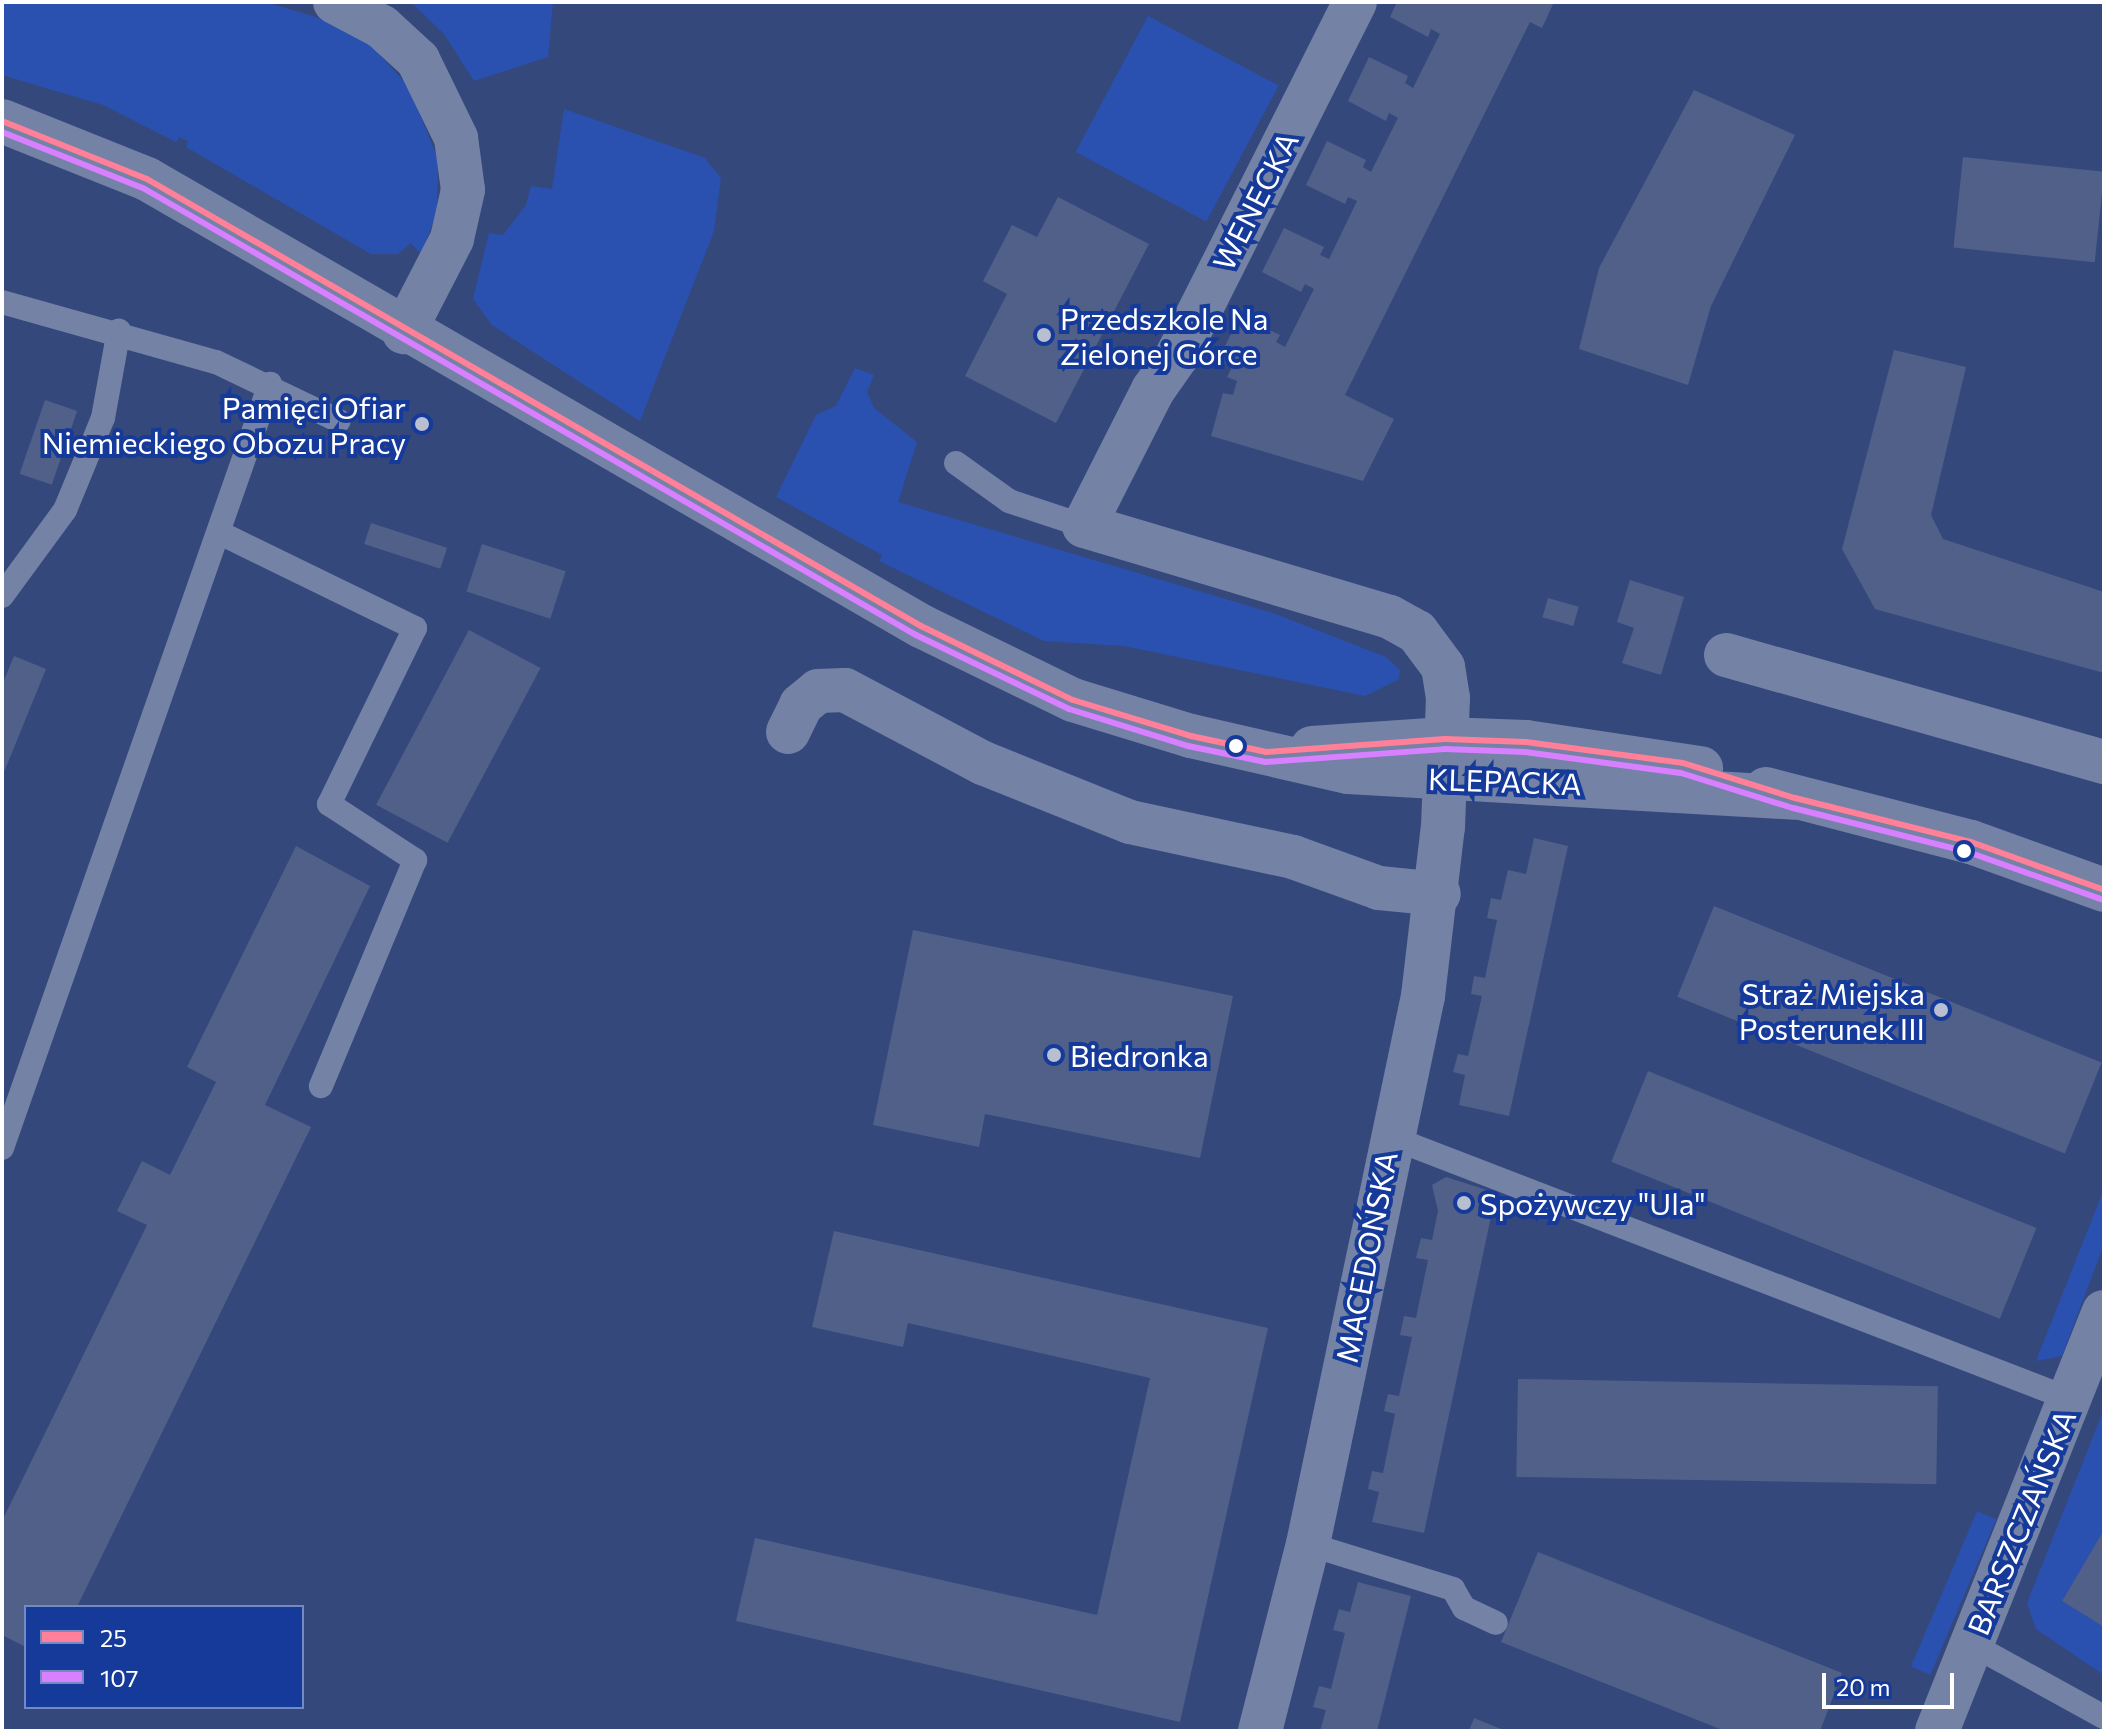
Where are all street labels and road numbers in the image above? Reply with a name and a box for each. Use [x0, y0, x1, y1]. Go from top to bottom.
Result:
street label: WENECKA [1205, 126, 1305, 276]
street label: KLEPACKA [1428, 760, 1582, 802]
street label: MACEDOŃSKA [1328, 1148, 1404, 1366]
street label: BARSZCZAŃSKA [1959, 1404, 2083, 1640]

